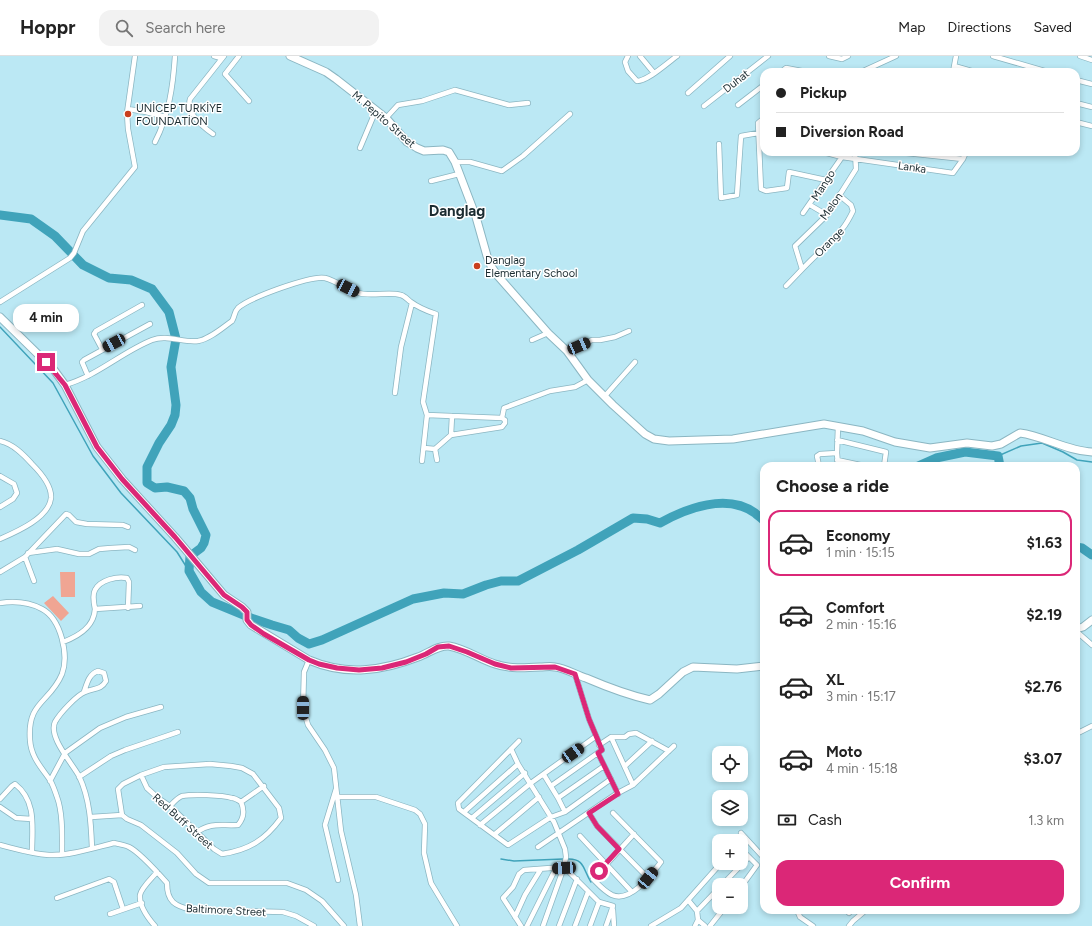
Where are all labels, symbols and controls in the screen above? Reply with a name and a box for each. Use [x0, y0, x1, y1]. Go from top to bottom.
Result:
search box [99, 10, 379, 46]
text: Hoppr [20, 16, 75, 39]
icon: search [113, 17, 135, 39]
text: Search here [145, 19, 225, 37]
text: Map [898, 19, 926, 36]
text: Directions [948, 19, 1011, 36]
text: Saved [1033, 19, 1072, 36]
street label: Duhat [721, 67, 752, 96]
text: Pickup [800, 84, 847, 102]
street label: M. Pepito Street [349, 88, 418, 150]
place label: UNİCEP TURKİYE FOUNDATİON [136, 102, 222, 128]
marker: UNİCEP TURKİYE FOUNDATİON [123, 109, 133, 119]
text: Diversion Road [800, 123, 904, 141]
street label: Lanka [897, 159, 927, 176]
street label: Mango [809, 168, 838, 203]
street label: Melon [817, 190, 845, 222]
district label: Danglag [429, 202, 485, 220]
street label: Orange [812, 225, 847, 260]
place label: Danglag Elementary School [485, 254, 577, 280]
marker: Danglag Elementary School [472, 261, 482, 271]
car [335, 277, 361, 299]
callout: 4 min [13, 304, 79, 332]
text: 4 min [29, 310, 63, 325]
car [101, 332, 127, 354]
car [566, 336, 592, 356]
route end [37, 353, 55, 371]
text: Choose a ride [776, 475, 889, 497]
icon: car [778, 525, 814, 561]
text: Economy [826, 527, 891, 545]
text: $1.63 [1027, 534, 1062, 552]
text: 1 min · 15:15 [826, 545, 895, 560]
icon: car [778, 597, 814, 633]
text: Comfort [826, 599, 885, 617]
text: $2.19 [1026, 606, 1062, 624]
text: 2 min · 15:16 [826, 617, 896, 632]
icon: car [778, 669, 814, 705]
text: XL [826, 671, 844, 689]
text: $2.76 [1024, 678, 1062, 696]
text: 3 min · 15:17 [826, 689, 896, 704]
car [297, 696, 309, 720]
car [560, 741, 586, 765]
icon: car [778, 741, 814, 777]
text: Moto [826, 743, 862, 761]
map controls [712, 746, 748, 914]
button: locate [712, 746, 748, 782]
text: $3.07 [1024, 750, 1062, 768]
text: 4 min · 15:18 [826, 761, 898, 776]
button: layers [712, 790, 748, 826]
street label: Red Buff Street [150, 791, 215, 852]
icon: cash [776, 809, 798, 831]
text: Cash [808, 811, 842, 829]
text: 1.3 km [1028, 813, 1064, 828]
button: + [712, 834, 748, 870]
button: Confirm [776, 860, 1064, 906]
car [552, 861, 576, 875]
route start [590, 862, 608, 880]
car [636, 865, 660, 891]
button: − [712, 878, 748, 914]
street label: Baltimore Street [185, 902, 266, 919]

